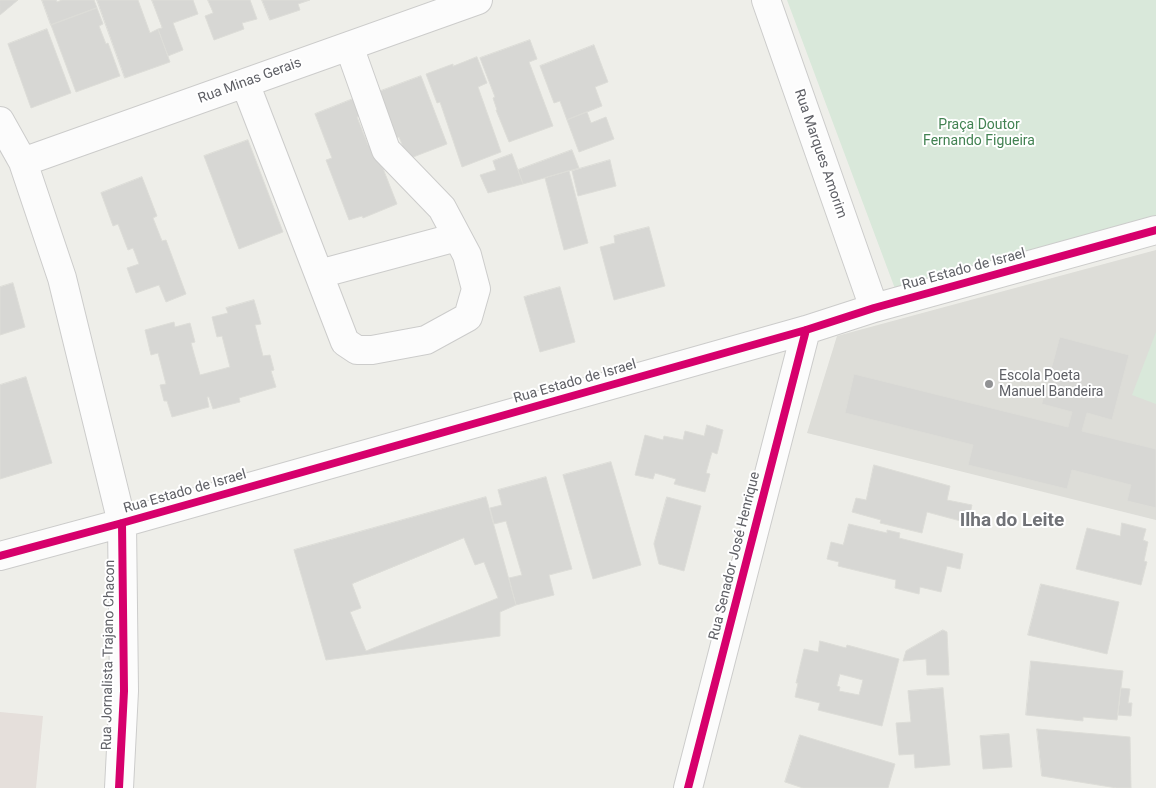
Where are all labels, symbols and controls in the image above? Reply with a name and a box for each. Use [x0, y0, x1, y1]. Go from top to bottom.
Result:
street label: Rua Minas Gerais [196, 55, 304, 107]
street label: Rua Marques Amorim [790, 87, 850, 221]
park label: Praça Doutor Fernando Figueira [923, 117, 1035, 150]
street label: Rua Estado de Israel [901, 245, 1027, 295]
street label: Rua Estado de Israel [512, 356, 638, 408]
place label: Escola Poeta Manuel Bandeira [999, 368, 1103, 401]
marker: Escola Poeta Manuel Bandeira [983, 378, 995, 390]
street label: Rua Estado de Israel [122, 466, 248, 518]
street label: Rua Senador José Henrique [706, 470, 764, 642]
district label: Ilha do Leite [960, 510, 1064, 532]
street label: Rua Jornalista Trajano Chacon [99, 560, 119, 750]

